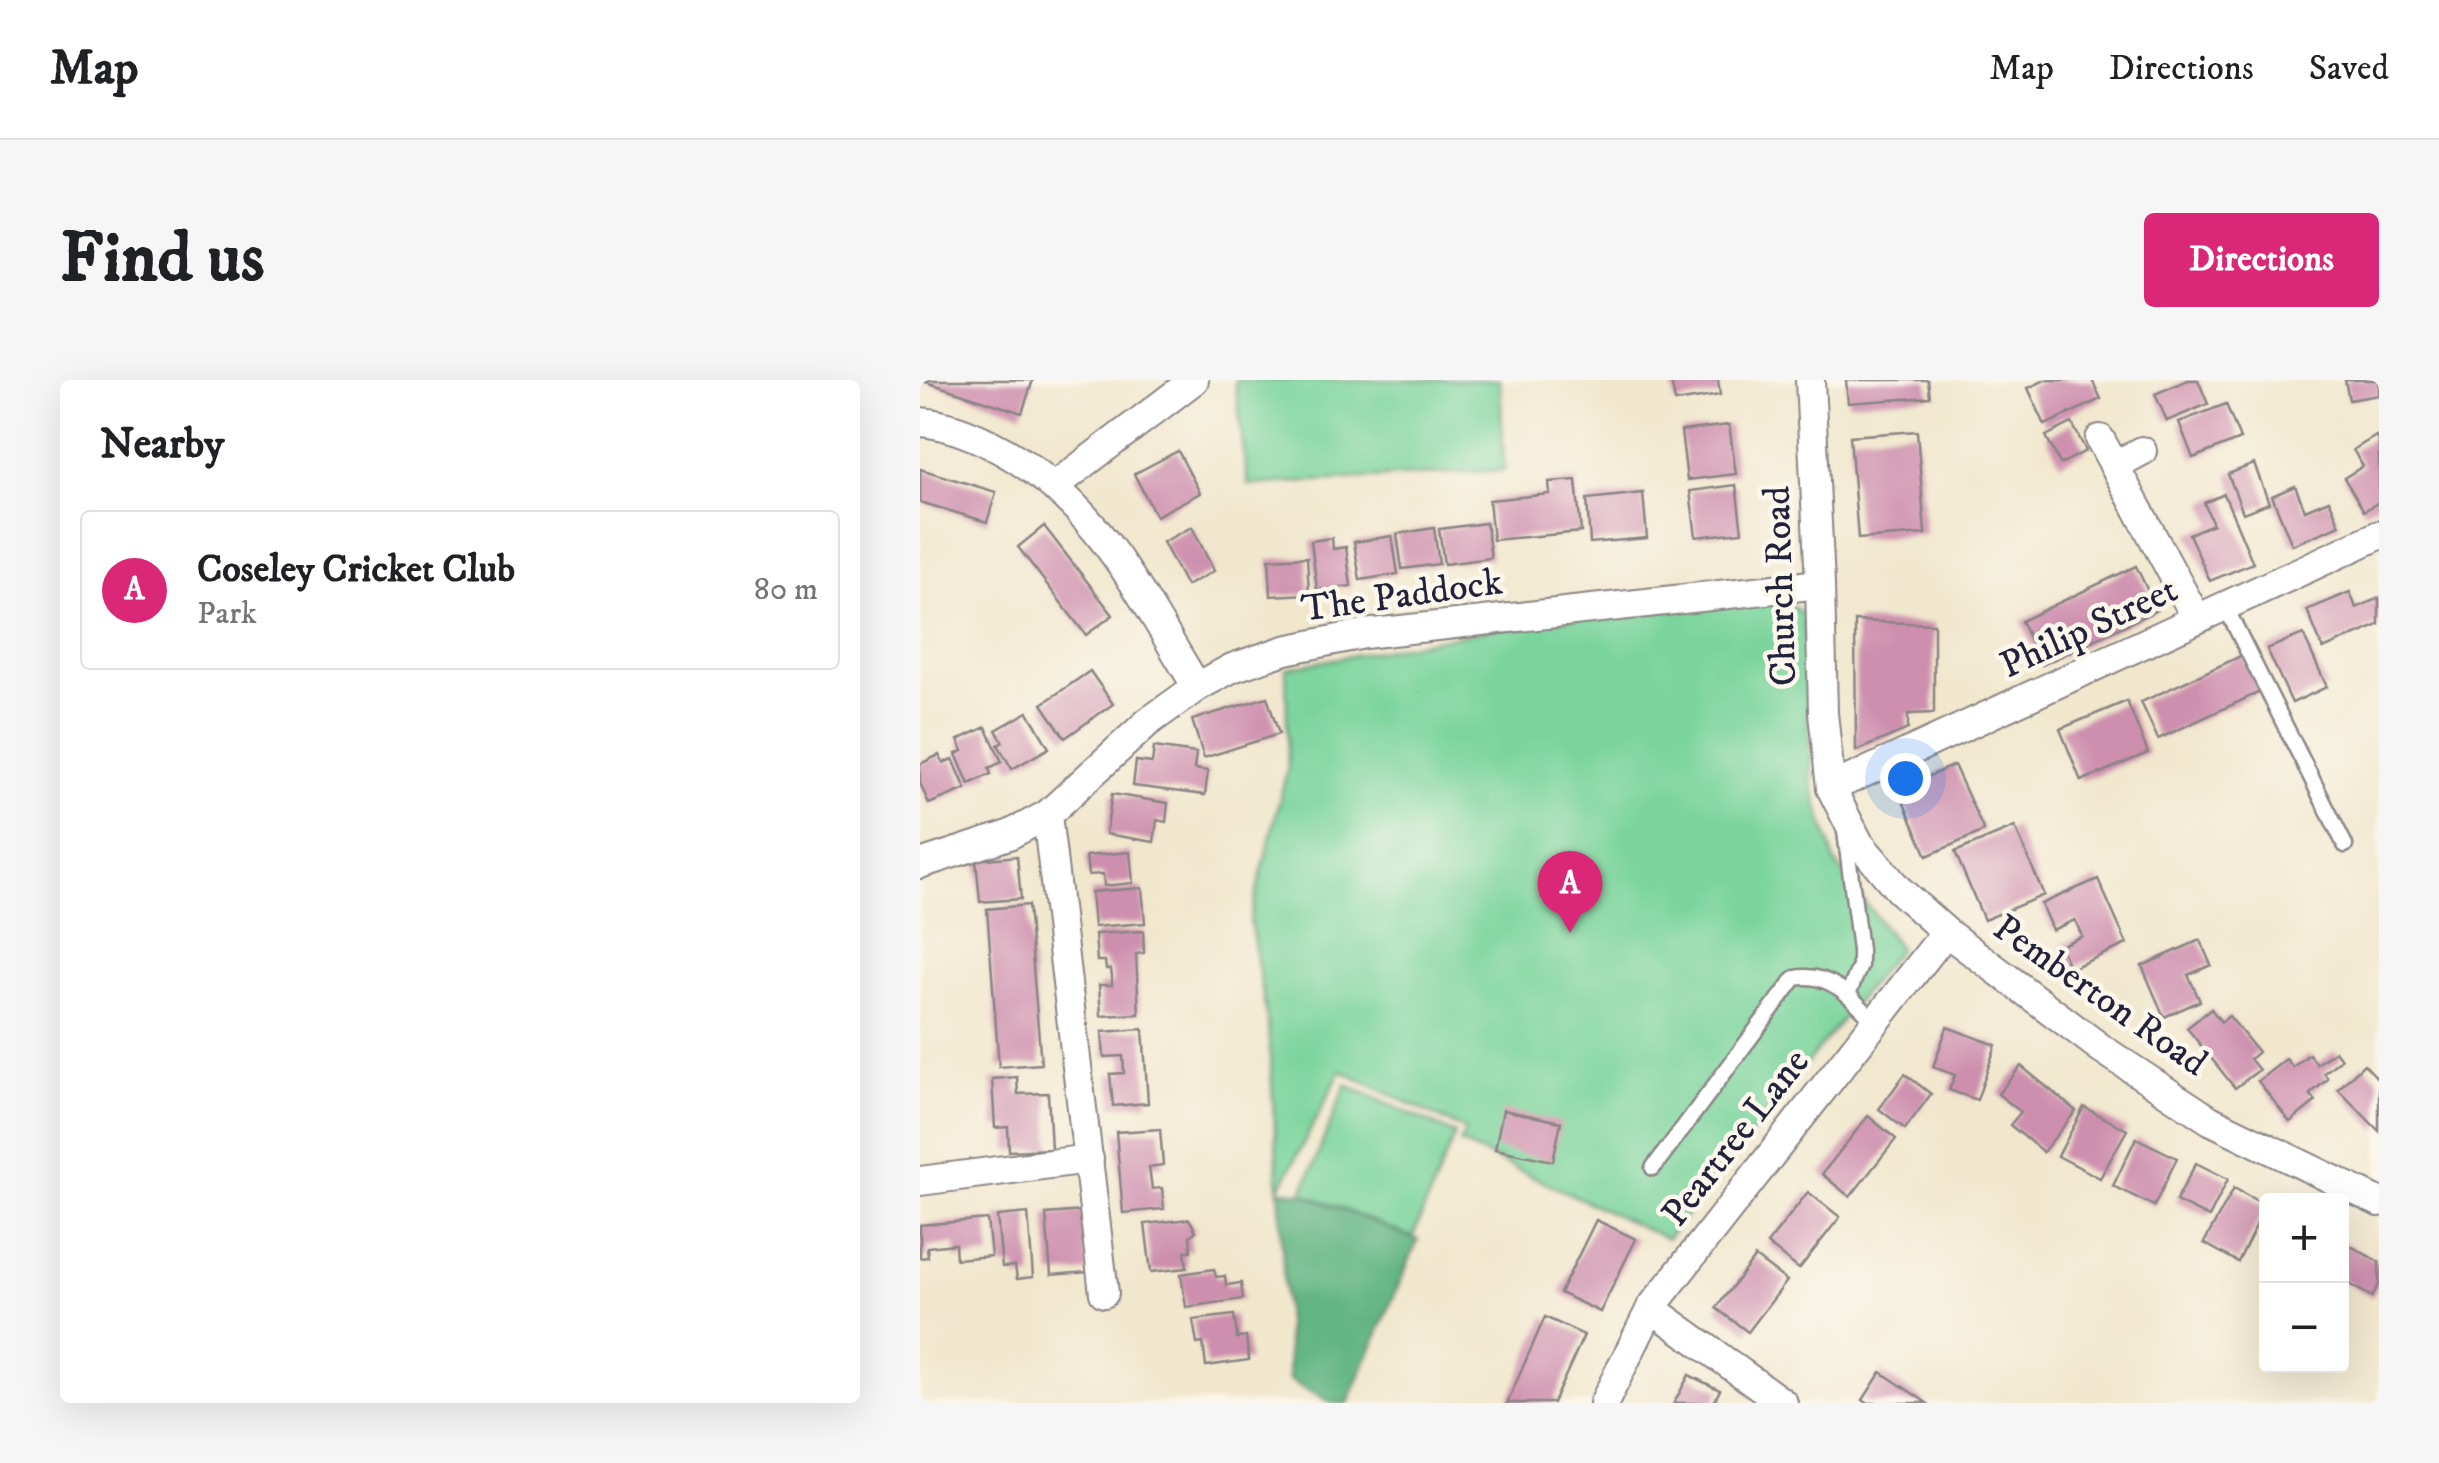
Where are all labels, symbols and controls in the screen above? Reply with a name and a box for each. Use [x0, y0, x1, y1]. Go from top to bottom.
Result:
text: Map [50, 39, 138, 99]
text: Map [1989, 47, 2054, 91]
text: Directions [2109, 47, 2254, 91]
text: Saved [2309, 47, 2389, 91]
button: Directions [2144, 213, 2379, 307]
text: Find us [60, 216, 264, 304]
text: Nearby [100, 419, 224, 471]
street label: Church Road [1754, 485, 1808, 687]
text: Coseley Cricket Club [197, 546, 515, 594]
street label: The Paddock [1298, 558, 1506, 634]
street label: Philip Street [1993, 566, 2185, 690]
text: A [124, 570, 145, 610]
text: 80 m [754, 570, 818, 610]
text: Park [197, 594, 257, 634]
your location [1880, 753, 1931, 804]
pin: A [1538, 850, 1602, 933]
street label: Pemberton Road [1984, 904, 2216, 1088]
street label: Peartree Lane [1652, 1040, 1820, 1236]
map controls [2259, 1193, 2349, 1373]
button: + [2259, 1193, 2349, 1283]
button: − [2259, 1283, 2349, 1373]

